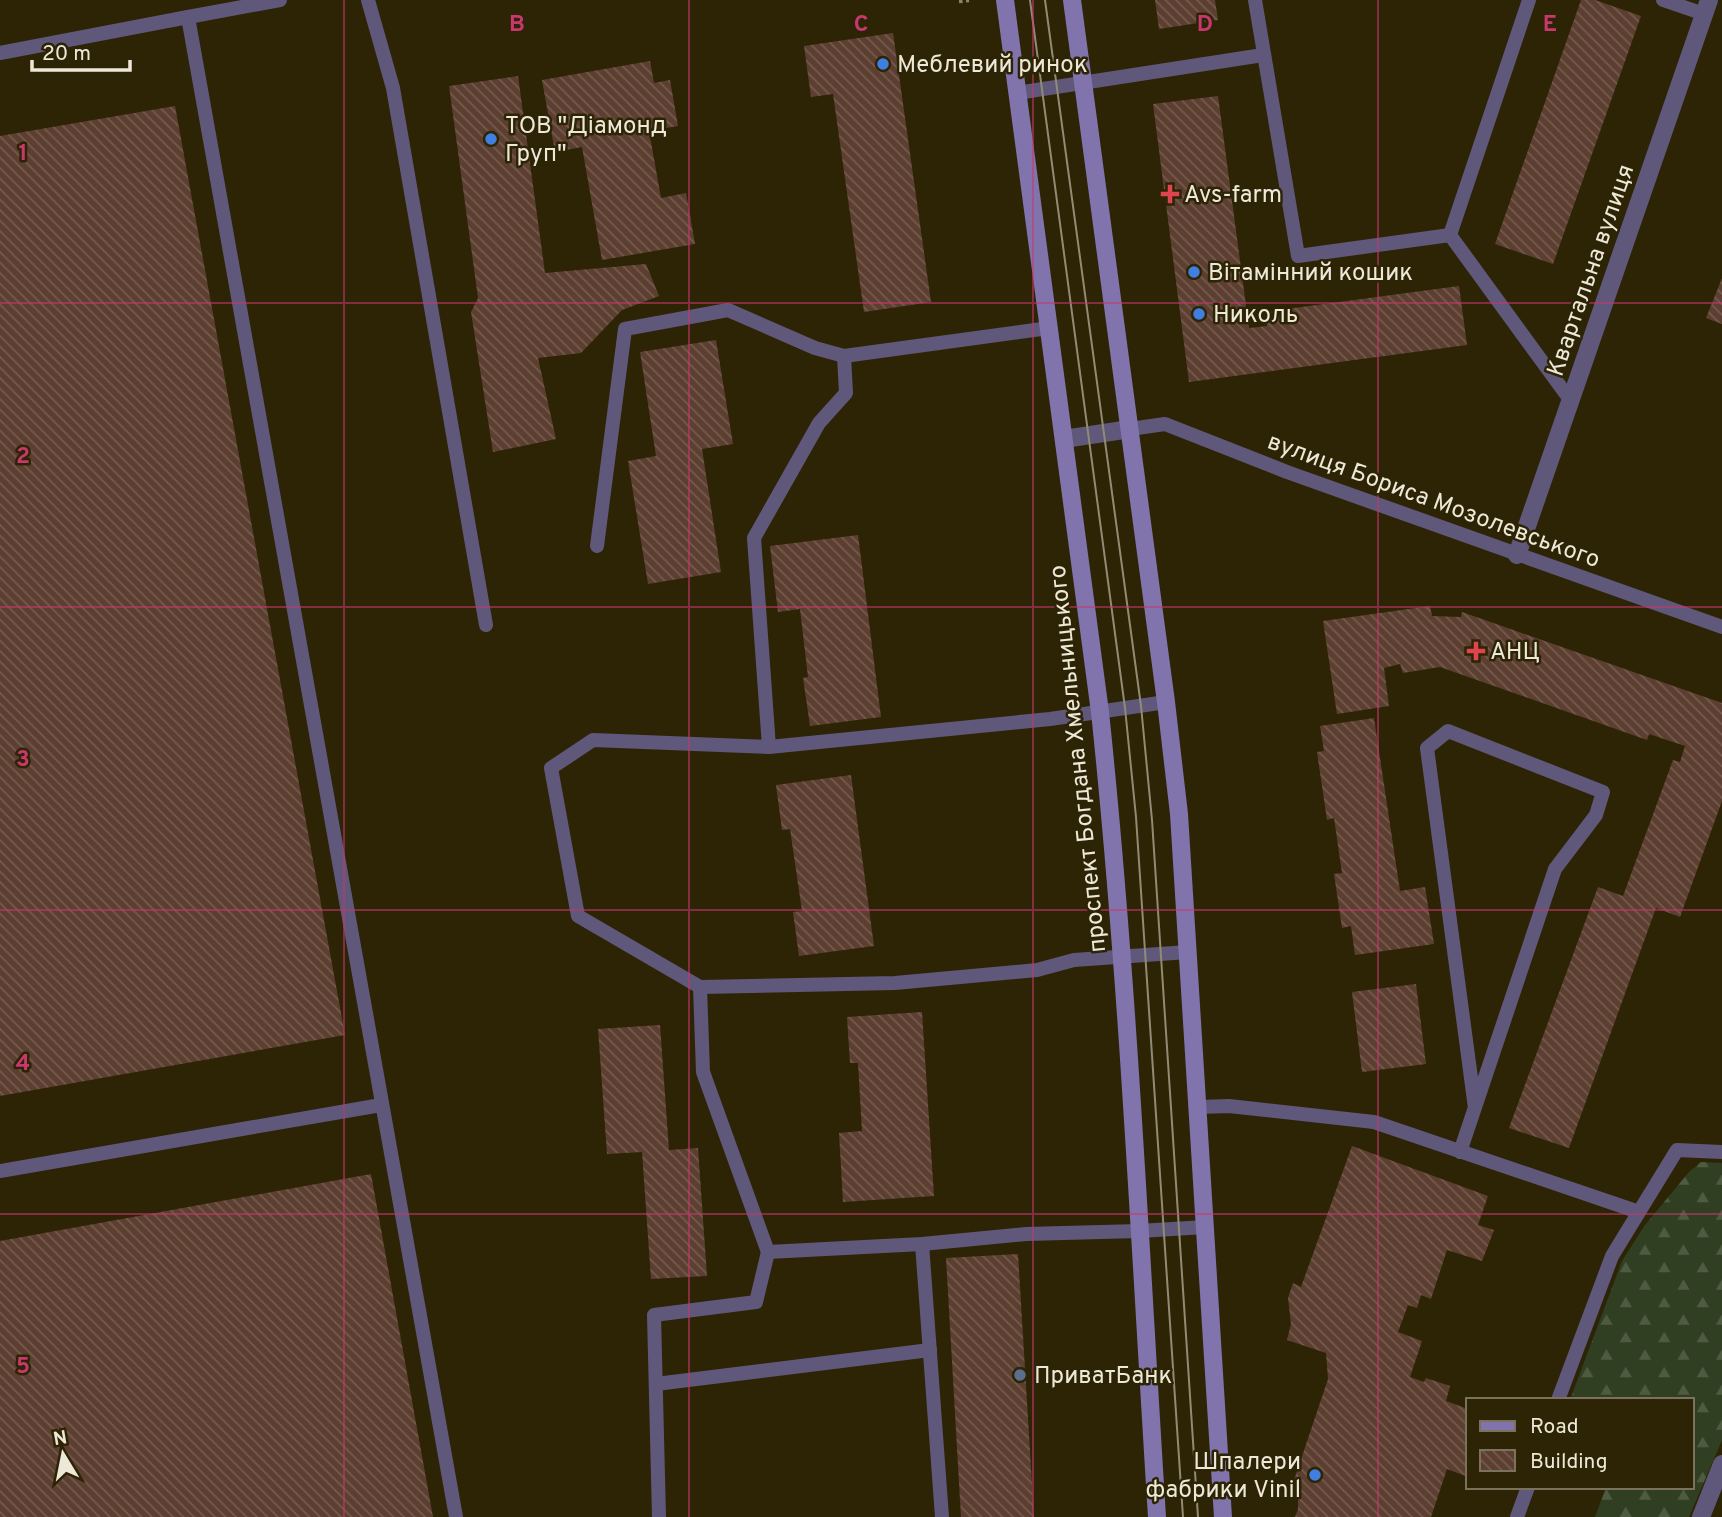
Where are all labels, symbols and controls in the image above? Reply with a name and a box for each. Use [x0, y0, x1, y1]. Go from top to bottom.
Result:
text: B [509, 11, 525, 40]
text: C [854, 11, 868, 40]
text: D [1197, 11, 1213, 40]
text: E [1543, 11, 1557, 40]
scale bar [32, 28, 130, 72]
text: 20 m [42, 41, 91, 68]
place label: Меблевий ринок [897, 51, 1088, 81]
marker: Меблевий ринок [875, 56, 891, 72]
place label: ТОВ "Діамонд Груп" [505, 112, 667, 170]
marker: ТОВ "Діамонд Груп" [483, 131, 499, 147]
text: 1 [18, 140, 28, 169]
street label: Квартальна вулиця [1542, 161, 1642, 381]
place label: Avs-farm [1184, 181, 1282, 211]
marker: Avs-farm [1162, 186, 1178, 202]
place label: Вітамінний кошик [1208, 259, 1413, 289]
marker: Вітамінний кошик [1186, 264, 1202, 280]
place label: Николь [1213, 301, 1298, 331]
marker: Николь [1191, 306, 1207, 322]
street label: вулиця Бориса Мозолевського [1263, 428, 1604, 576]
text: 2 [16, 443, 30, 472]
street label: проспект Богдана Хмельницького [1044, 564, 1114, 954]
place label: АНЦ [1490, 638, 1540, 668]
marker: АНЦ [1468, 643, 1484, 659]
text: 3 [16, 746, 30, 775]
text: 4 [16, 1050, 30, 1079]
text: 5 [16, 1353, 30, 1382]
place label: ПриватБанк [1034, 1362, 1172, 1392]
marker: ПриватБанк [1012, 1367, 1028, 1383]
legend [1466, 1398, 1694, 1489]
text: Road [1530, 1414, 1579, 1441]
north arrow [28, 1419, 98, 1489]
text: N [52, 1426, 69, 1452]
place label: Шпалери фабрики Vinil [1146, 1448, 1301, 1506]
text: Building [1530, 1449, 1608, 1476]
marker: Шпалери фабрики Vinil [1307, 1467, 1323, 1483]

